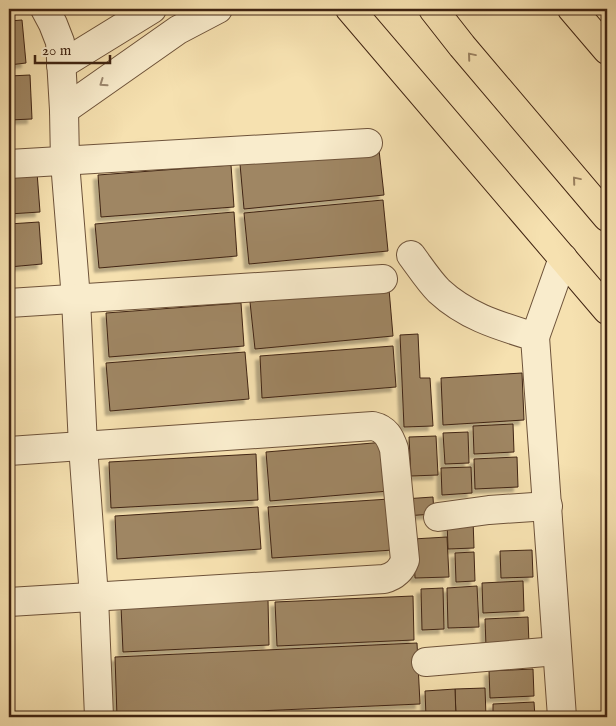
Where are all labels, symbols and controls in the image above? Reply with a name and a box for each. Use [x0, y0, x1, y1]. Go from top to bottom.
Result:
scale bar [35, 32, 110, 64]
text: 20 m [42, 41, 72, 60]
one-way arrow [468, 53, 477, 62]
one-way arrow [100, 77, 109, 86]
one-way arrow [572, 177, 581, 186]

